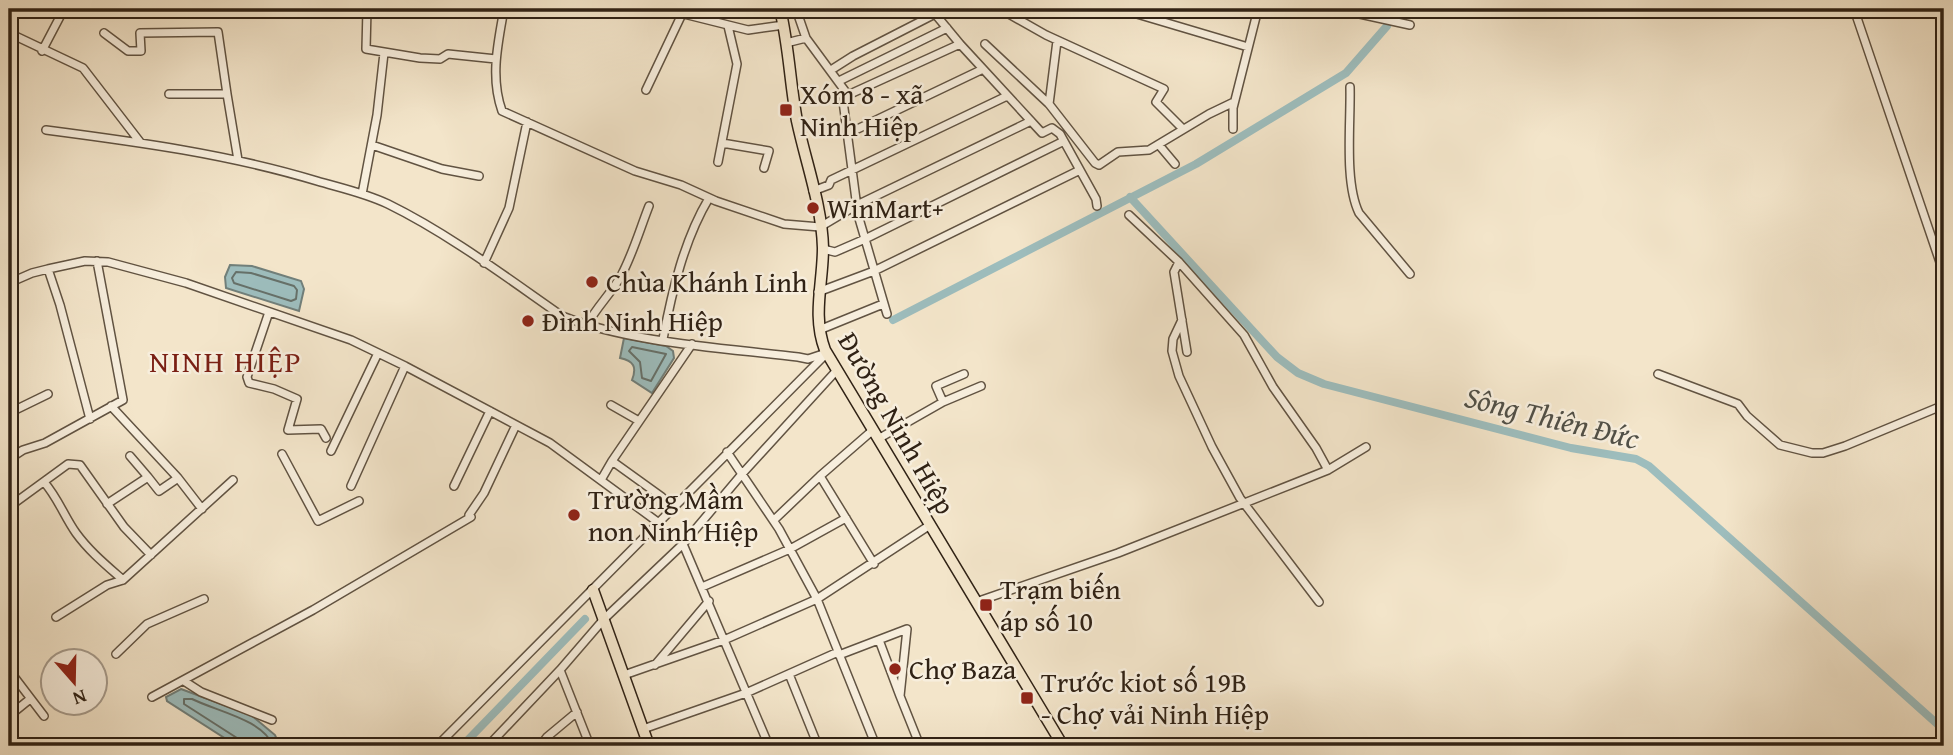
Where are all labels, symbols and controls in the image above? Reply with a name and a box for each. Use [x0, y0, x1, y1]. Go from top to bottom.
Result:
place label: Xóm 8 - xã Ninh Hiệp [800, 73, 924, 146]
marker: Xóm 8 - xã Ninh Hiệp [778, 102, 794, 118]
place label: WinMart+ [827, 187, 944, 228]
marker: WinMart+ [805, 200, 821, 216]
place label: Chùa Khánh Linh [606, 261, 808, 302]
marker: Chùa Khánh Linh [584, 274, 600, 290]
place label: Đình Ninh Hiệp [542, 300, 723, 341]
marker: Đình Ninh Hiệp [520, 313, 536, 329]
street label: Đường Ninh Hiệp [829, 324, 966, 522]
district label: NINH HIỆP [149, 339, 303, 383]
water label: Sông Thiên Đức [1460, 374, 1645, 460]
place label: Trường Mầm non Ninh Hiệp [588, 478, 758, 551]
marker: Trường Mầm non Ninh Hiệp [566, 507, 582, 523]
place label: Trạm biến áp số 10 [1000, 568, 1121, 641]
marker: Trạm biến áp số 10 [978, 597, 994, 613]
north arrow [38, 646, 108, 716]
place label: Chợ Baza [909, 648, 1017, 689]
marker: Chợ Baza [887, 661, 903, 677]
place label: Trước kiot số 19B - Chợ vải Ninh Hiệp [1041, 661, 1269, 734]
text: N [69, 683, 91, 713]
marker: Trước kiot số 19B - Chợ vải Ninh Hiệp [1019, 690, 1035, 706]

